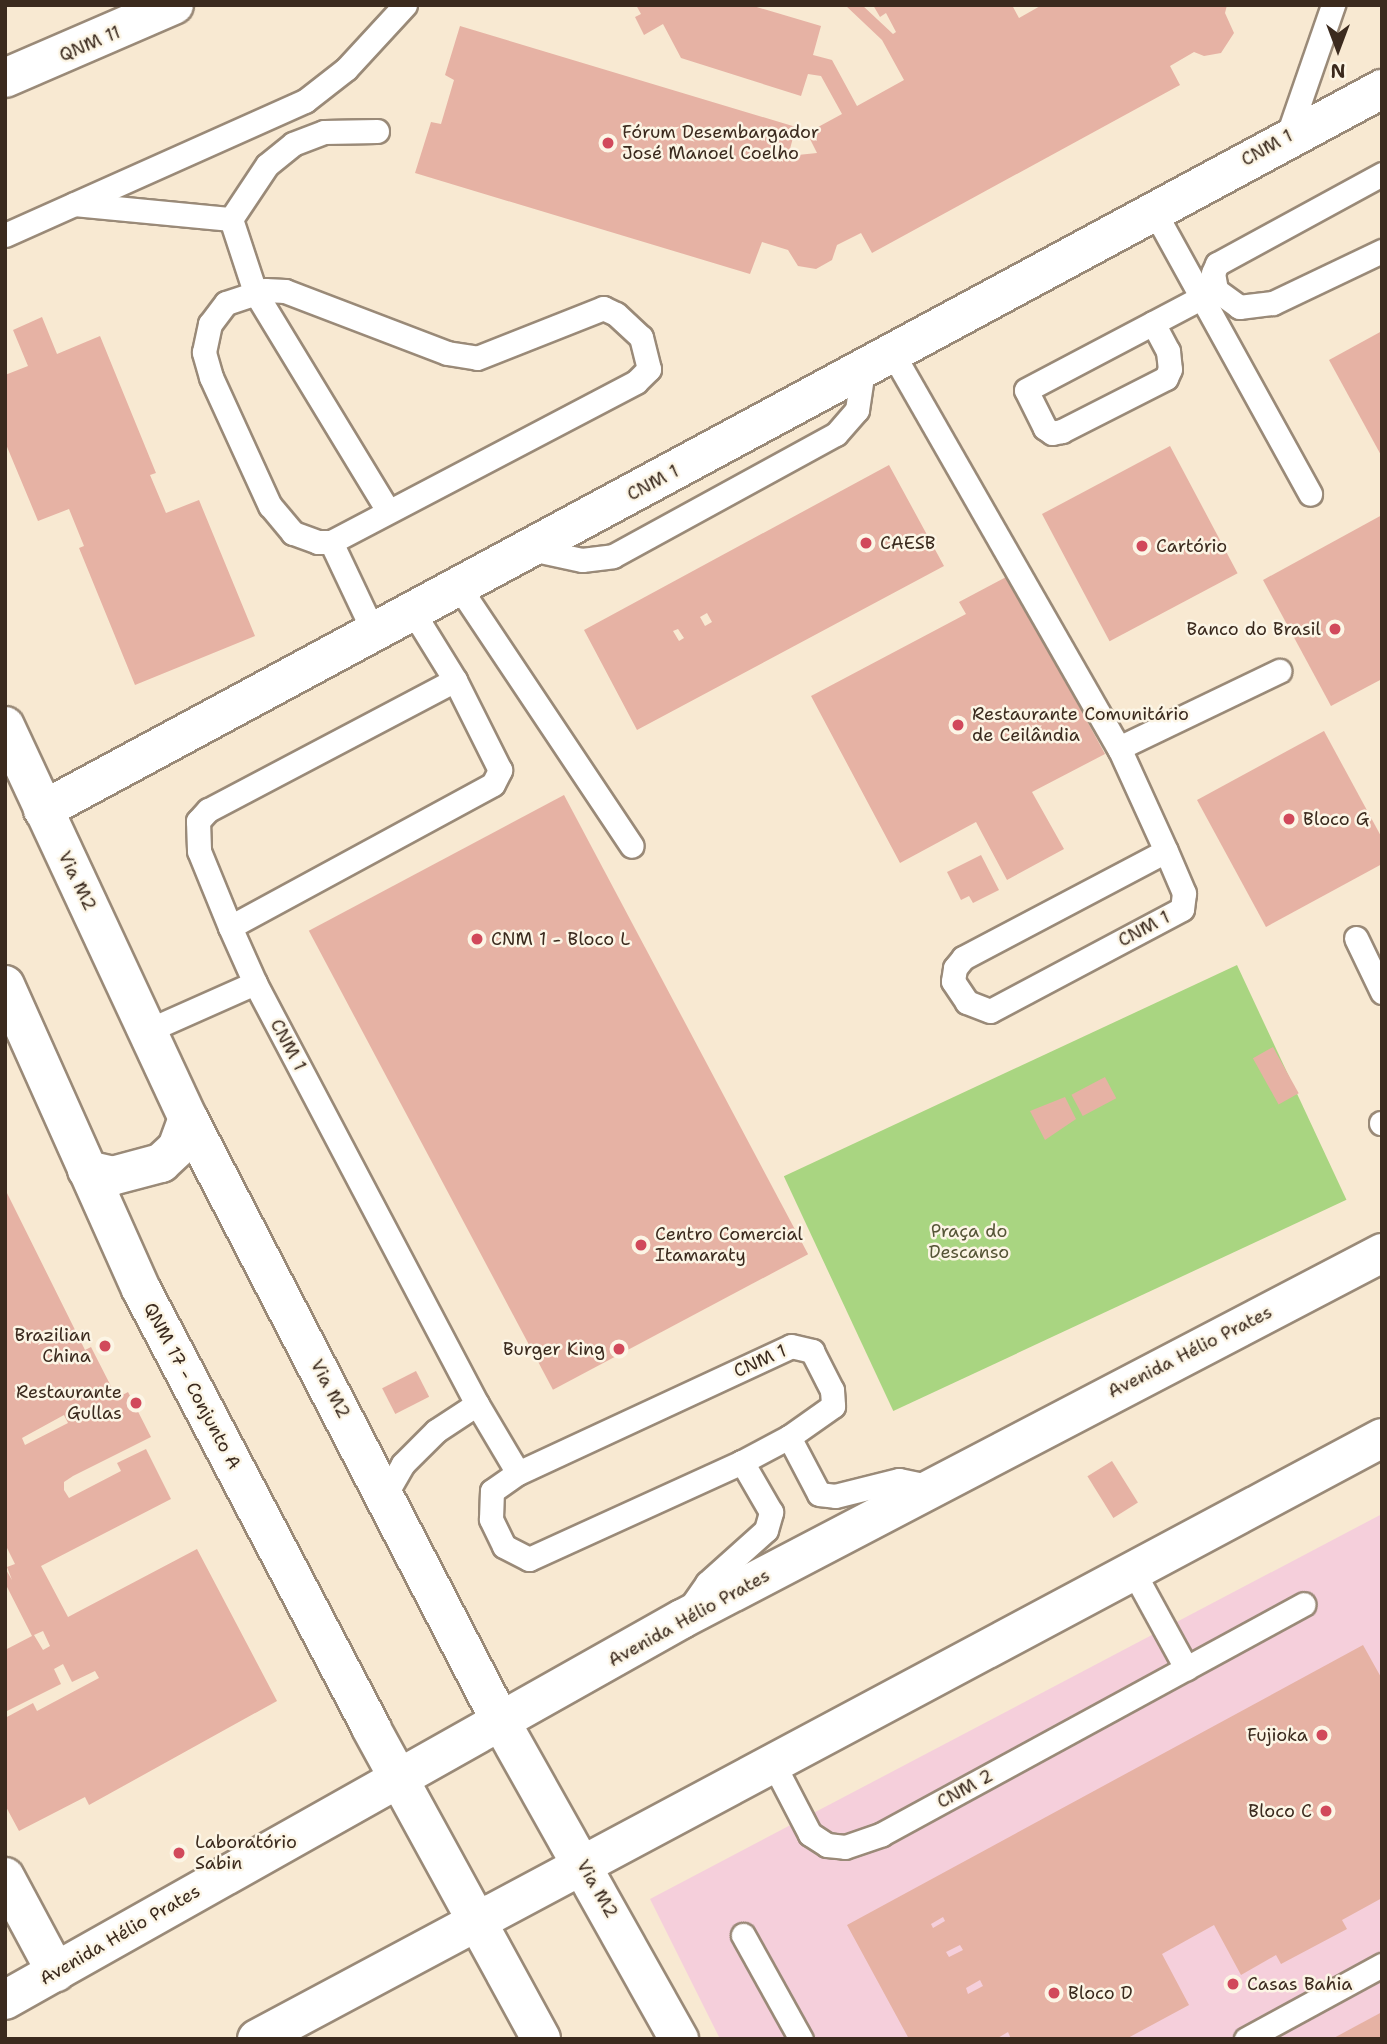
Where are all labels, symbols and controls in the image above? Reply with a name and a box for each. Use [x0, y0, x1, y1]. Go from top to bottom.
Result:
north arrow [1303, 14, 1373, 84]
street label: QNM 11 [56, 21, 124, 67]
text: N [1330, 58, 1346, 83]
place label: Fórum Desembargador José Manoel Coelho [622, 122, 819, 164]
street label: CNM 1 [1238, 125, 1296, 171]
marker: Fórum Desembargador José Manoel Coelho [600, 135, 616, 151]
street label: CNM 1 [623, 460, 683, 506]
place label: CAESB [880, 532, 935, 554]
marker: CAESB [858, 535, 874, 551]
place label: Cartório [1156, 535, 1227, 557]
marker: Cartório [1134, 538, 1150, 554]
place label: Banco do Brasil [1187, 618, 1321, 640]
marker: Banco do Brasil [1327, 621, 1343, 637]
place label: Restaurante Comunitário de Ceilândia [972, 704, 1189, 746]
marker: Restaurante Comunitário de Ceilândia [950, 717, 966, 733]
place label: Bloco G [1303, 808, 1369, 830]
marker: Bloco G [1281, 811, 1297, 827]
street label: Via M2 [53, 848, 101, 914]
street label: CNM 1 [1114, 906, 1174, 952]
place label: CNM 1 - Bloco L [491, 928, 630, 950]
marker: CNM 1 - Bloco L [469, 931, 485, 947]
street label: CNM 1 [265, 1015, 311, 1075]
park label: Praça do Descanso [929, 1221, 1009, 1264]
place label: Centro Comercial Itamaraty [655, 1224, 803, 1266]
marker: Centro Comercial Itamaraty [633, 1237, 649, 1253]
street label: QNM 17 - Conjunto A [139, 1299, 245, 1473]
street label: Avenida Hélio Prates [1104, 1301, 1276, 1403]
place label: Brazilian China [14, 1325, 91, 1368]
marker: Brazilian China [97, 1338, 113, 1354]
place label: Burger King [503, 1338, 605, 1360]
street label: CNM 1 [730, 1340, 790, 1382]
marker: Burger King [611, 1341, 627, 1357]
street label: Via M2 [306, 1356, 354, 1422]
place label: Restaurante Gullas [16, 1382, 122, 1424]
marker: Restaurante Gullas [128, 1395, 144, 1411]
street label: Avenida Hélio Prates [604, 1565, 774, 1671]
place label: Fujioka [1247, 1724, 1308, 1746]
marker: Fujioka [1314, 1727, 1330, 1743]
street label: CNM 2 [933, 1765, 997, 1813]
place label: Bloco C [1248, 1800, 1312, 1822]
marker: Bloco C [1318, 1803, 1334, 1819]
place label: Laboratório Sabin [195, 1832, 297, 1874]
marker: Laboratório Sabin [169, 1843, 189, 1863]
street label: Via M2 [572, 1856, 622, 1922]
street label: Avenida Hélio Prates [36, 1880, 204, 1990]
place label: Casas Bahia [1247, 1973, 1352, 1995]
marker: Casas Bahia [1225, 1976, 1241, 1992]
place label: Bloco D [1068, 1982, 1133, 2004]
marker: Bloco D [1046, 1985, 1062, 2001]

